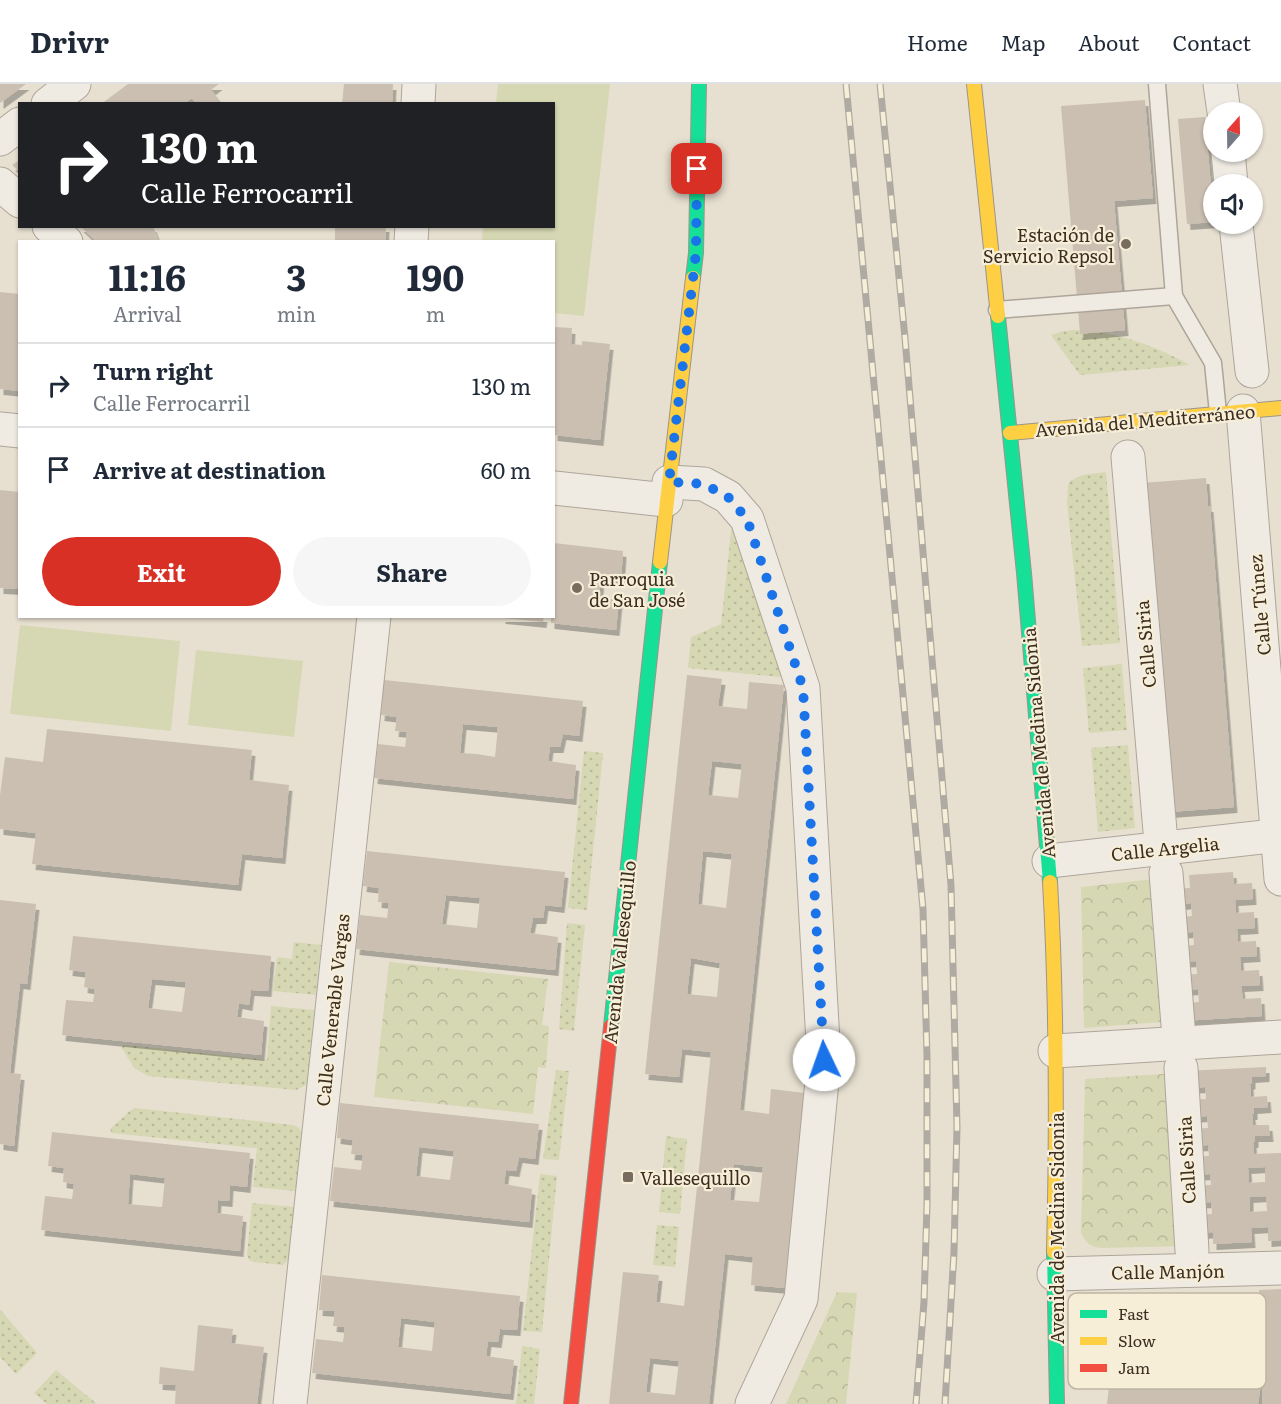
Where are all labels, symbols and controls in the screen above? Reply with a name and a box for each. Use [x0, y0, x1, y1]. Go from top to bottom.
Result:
text: Drivr [30, 20, 109, 62]
text: Home [907, 26, 968, 57]
text: Map [1001, 26, 1045, 57]
text: About [1078, 26, 1140, 57]
text: Contact [1173, 26, 1251, 57]
north arrow [1203, 102, 1263, 162]
map controls [1203, 102, 1263, 234]
text: 130 m [141, 114, 258, 176]
icon: right [42, 126, 120, 204]
pin [671, 143, 722, 194]
icon: arrive [680, 152, 713, 185]
text: Calle Ferrocarril [141, 171, 353, 211]
button: sound [1203, 174, 1263, 234]
place label: Estación de Servicio Repsol [983, 221, 1114, 269]
marker: Estación de Servicio Repsol [1119, 237, 1133, 251]
text: 11:16 [109, 249, 186, 302]
text: 3 [286, 249, 306, 302]
text: 190 [407, 249, 464, 302]
text: Arrival [113, 298, 182, 328]
text: min [277, 298, 316, 328]
text: m [426, 298, 445, 328]
text: Turn right [93, 354, 213, 387]
icon: right [42, 369, 75, 402]
text: 130 m [472, 369, 531, 402]
text: Calle Ferrocarril [93, 387, 250, 417]
street label: Avenida del Mediterráneo [1034, 397, 1256, 443]
icon: arrive [42, 453, 75, 486]
text: Arrive at destination [93, 453, 326, 486]
text: 60 m [481, 453, 531, 486]
button: Exit [42, 537, 281, 606]
button: Share [293, 537, 531, 606]
street label: Calle Túnez [1241, 553, 1277, 657]
place label: Parroquia de San José [589, 565, 685, 613]
marker: Parroquia de San José [570, 581, 584, 595]
street label: Calle Siria [1128, 599, 1162, 689]
street label: Avenida de Medina Sidonia [1014, 626, 1062, 860]
street label: Calle Argelia [1109, 829, 1221, 867]
street label: Avenida Vallesequillo [596, 859, 642, 1045]
street label: Calle Venerable Vargas [308, 912, 356, 1108]
position arrow [792, 1028, 856, 1092]
street label: Avenida de Medina Sidonia [1043, 1112, 1070, 1344]
street label: Calle Siria [1170, 1115, 1202, 1205]
place label: Vallesequillo [640, 1164, 751, 1191]
marker: Vallesequillo [621, 1170, 635, 1184]
street label: Calle Manjón [1111, 1257, 1225, 1285]
legend [1068, 1293, 1266, 1389]
text: Fast [1118, 1301, 1150, 1325]
text: Slow [1118, 1328, 1156, 1352]
text: Jam [1118, 1355, 1151, 1379]

